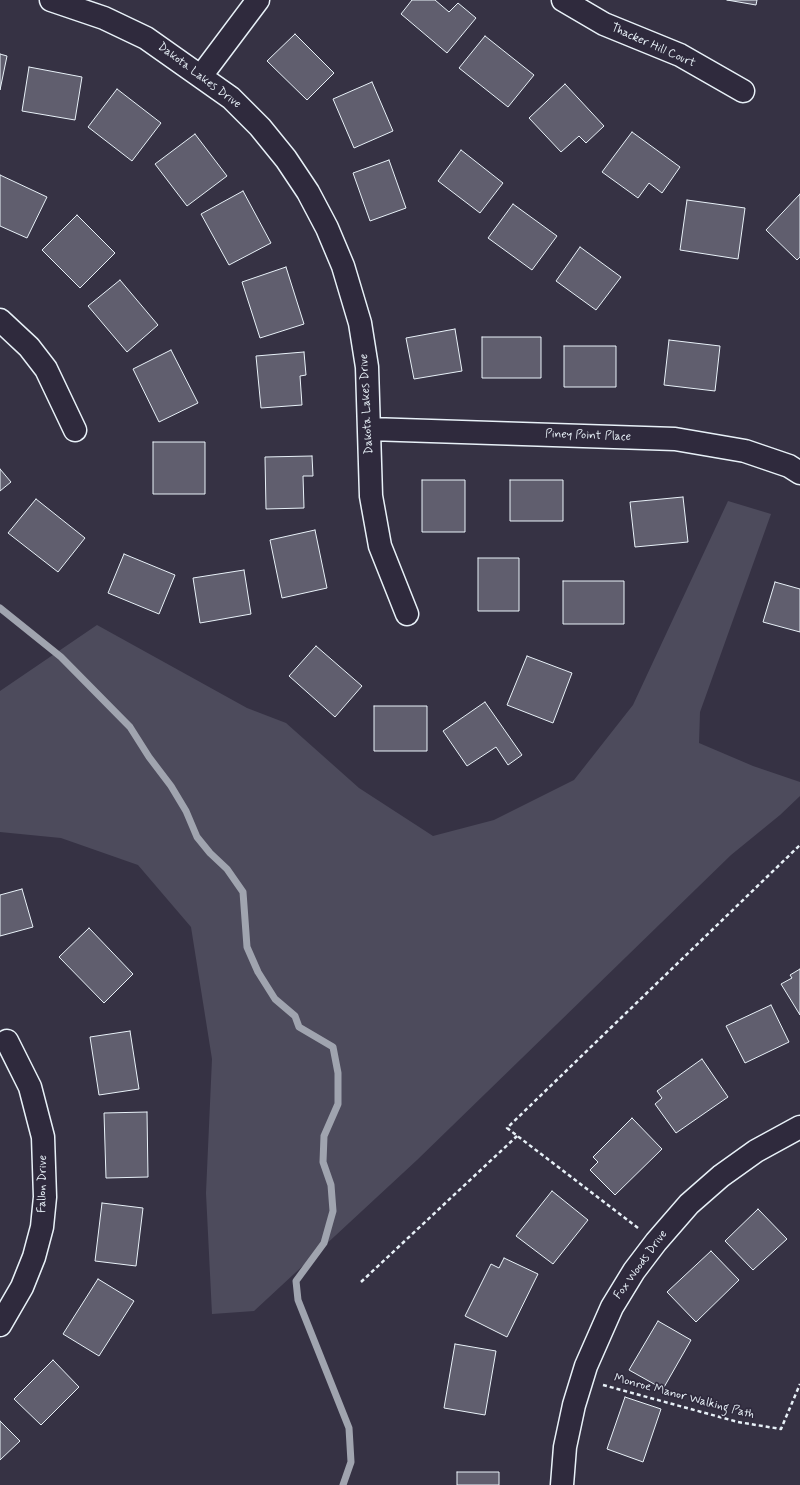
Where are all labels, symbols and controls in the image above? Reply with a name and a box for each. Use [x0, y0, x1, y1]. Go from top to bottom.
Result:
street label: Thacker Hill Court [609, 21, 697, 71]
street label: Dakota Lakes Drive [154, 40, 244, 112]
street label: Dakota Lakes Drive [357, 353, 377, 455]
street label: Piney Point Place [545, 427, 631, 445]
street label: Fallon Drive [35, 1155, 51, 1213]
street label: Fox Woods Drive [611, 1228, 671, 1302]
street label: Monroe Manor Walking Path [612, 1371, 756, 1423]

